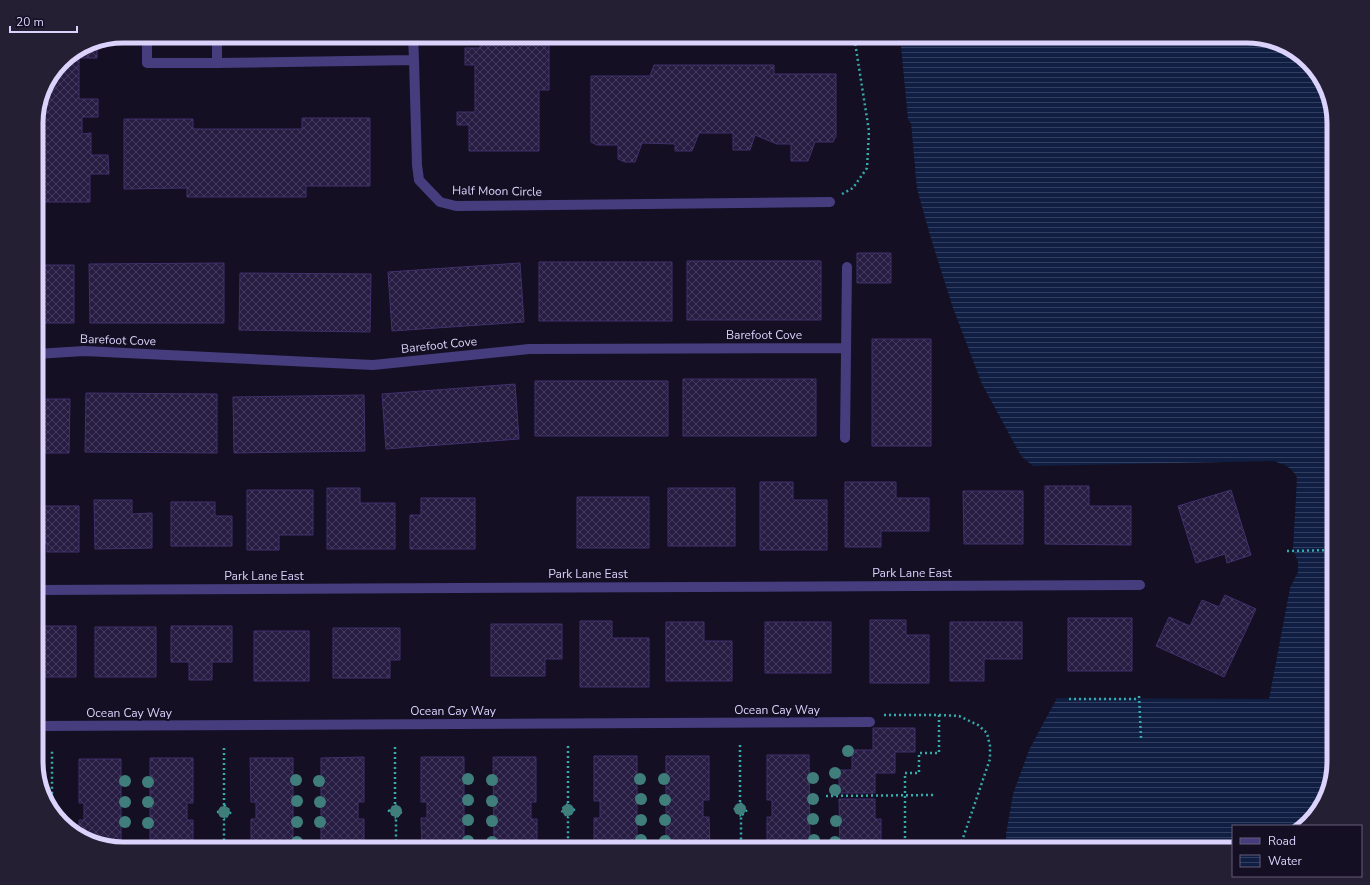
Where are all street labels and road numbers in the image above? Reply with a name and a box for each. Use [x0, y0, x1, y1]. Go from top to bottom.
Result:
street label: Half Moon Circle [452, 182, 542, 200]
street label: Barefoot Cove [726, 327, 802, 343]
street label: Barefoot Cove [80, 331, 156, 349]
street label: Barefoot Cove [400, 333, 478, 357]
street label: Park Lane East [872, 565, 952, 581]
street label: Park Lane East [548, 566, 628, 582]
street label: Park Lane East [224, 568, 304, 584]
street label: Ocean Cay Way [734, 702, 821, 718]
street label: Ocean Cay Way [410, 703, 497, 719]
street label: Ocean Cay Way [86, 705, 173, 721]

